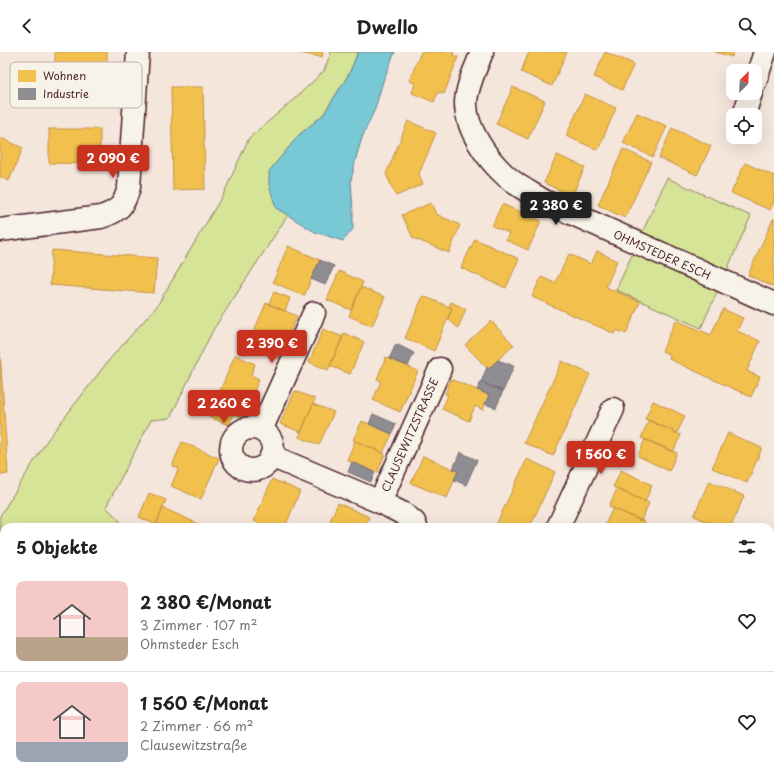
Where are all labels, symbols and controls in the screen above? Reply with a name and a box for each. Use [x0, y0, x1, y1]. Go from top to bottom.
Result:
text: Dwello [356, 13, 418, 40]
icon: back [16, 15, 38, 37]
icon: search [736, 15, 758, 37]
legend [10, 62, 142, 108]
north arrow [726, 64, 762, 100]
map controls [726, 64, 762, 144]
text: Wohnen [43, 67, 86, 84]
text: Industrie [43, 85, 89, 102]
button: locate [726, 108, 762, 144]
pin: 2 090 € [76, 145, 150, 179]
text: 2 090 € [86, 148, 140, 167]
pin: 2 380 € [519, 192, 593, 226]
text: 2 380 € [529, 195, 583, 214]
street label: OHMSTEDER ESCH [611, 225, 714, 284]
pin: 2 390 € [235, 330, 309, 364]
text: 2 390 € [246, 333, 298, 352]
street label: CLAUSEWITZSTRASSE [377, 375, 442, 495]
pin: 2 260 € [187, 390, 261, 424]
text: 2 260 € [197, 393, 251, 412]
pin: 1 560 € [564, 441, 638, 475]
text: 1 560 € [576, 444, 626, 463]
text: 5 Objekte [16, 534, 98, 560]
icon: filters [736, 536, 758, 558]
text: 2 380 €/Monat [140, 589, 272, 615]
icon: home [48, 597, 96, 645]
icon: heart [736, 610, 758, 632]
text: 3 Zimmer · 107 m² [140, 615, 257, 634]
text: Ohmsteder Esch [140, 634, 239, 653]
text: 1 560 €/Monat [140, 690, 268, 716]
icon: home [48, 698, 96, 746]
icon: heart [736, 711, 758, 733]
text: 2 Zimmer · 66 m² [140, 716, 254, 735]
text: Clausewitzstraße [140, 735, 247, 754]

